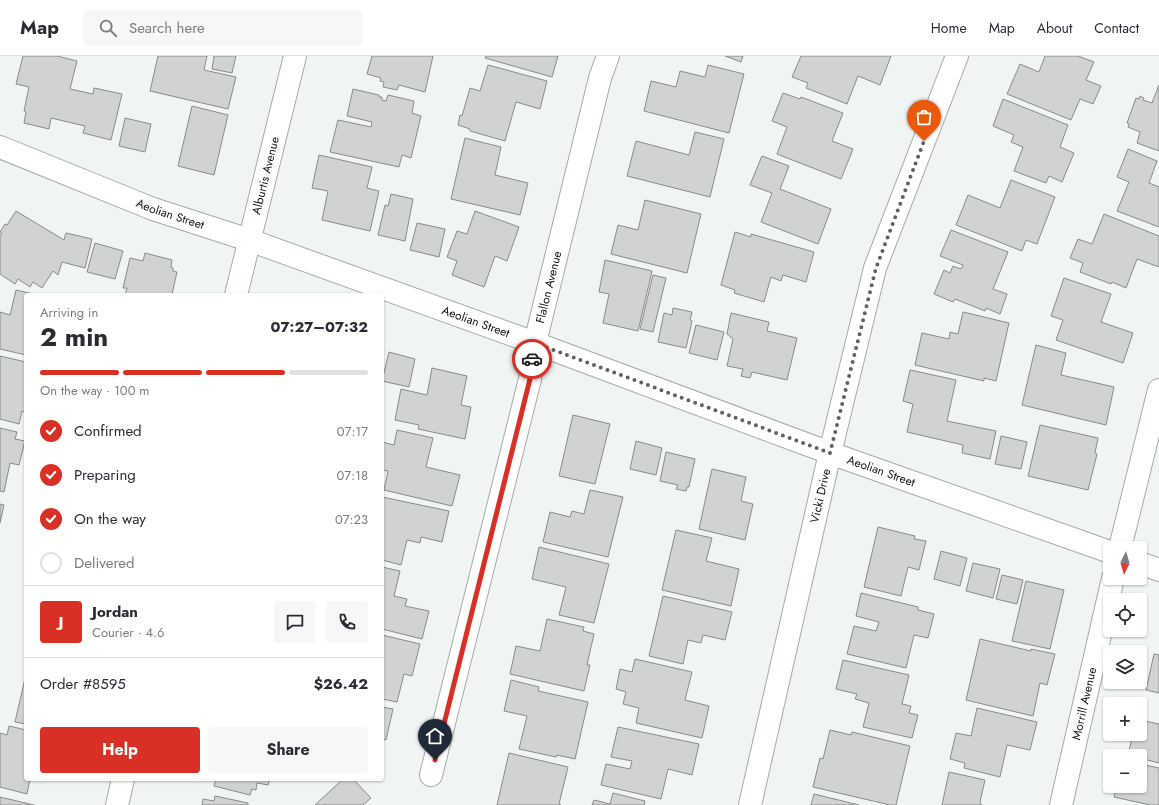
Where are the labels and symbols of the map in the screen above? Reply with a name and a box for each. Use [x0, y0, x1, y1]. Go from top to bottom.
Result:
pin [907, 100, 941, 141]
street label: Alburtis Avenue [247, 135, 284, 217]
street label: Aeolian Street [133, 194, 207, 234]
street label: Flallon Avenue [531, 249, 566, 325]
street label: Aeolian Street [439, 301, 512, 342]
courier [512, 339, 552, 379]
street label: Aeolian Street [845, 451, 918, 491]
street label: Vicki Drive [805, 467, 835, 525]
north arrow [1103, 541, 1147, 585]
street label: Morrill Avenue [1067, 665, 1101, 742]
pin [418, 719, 452, 760]

